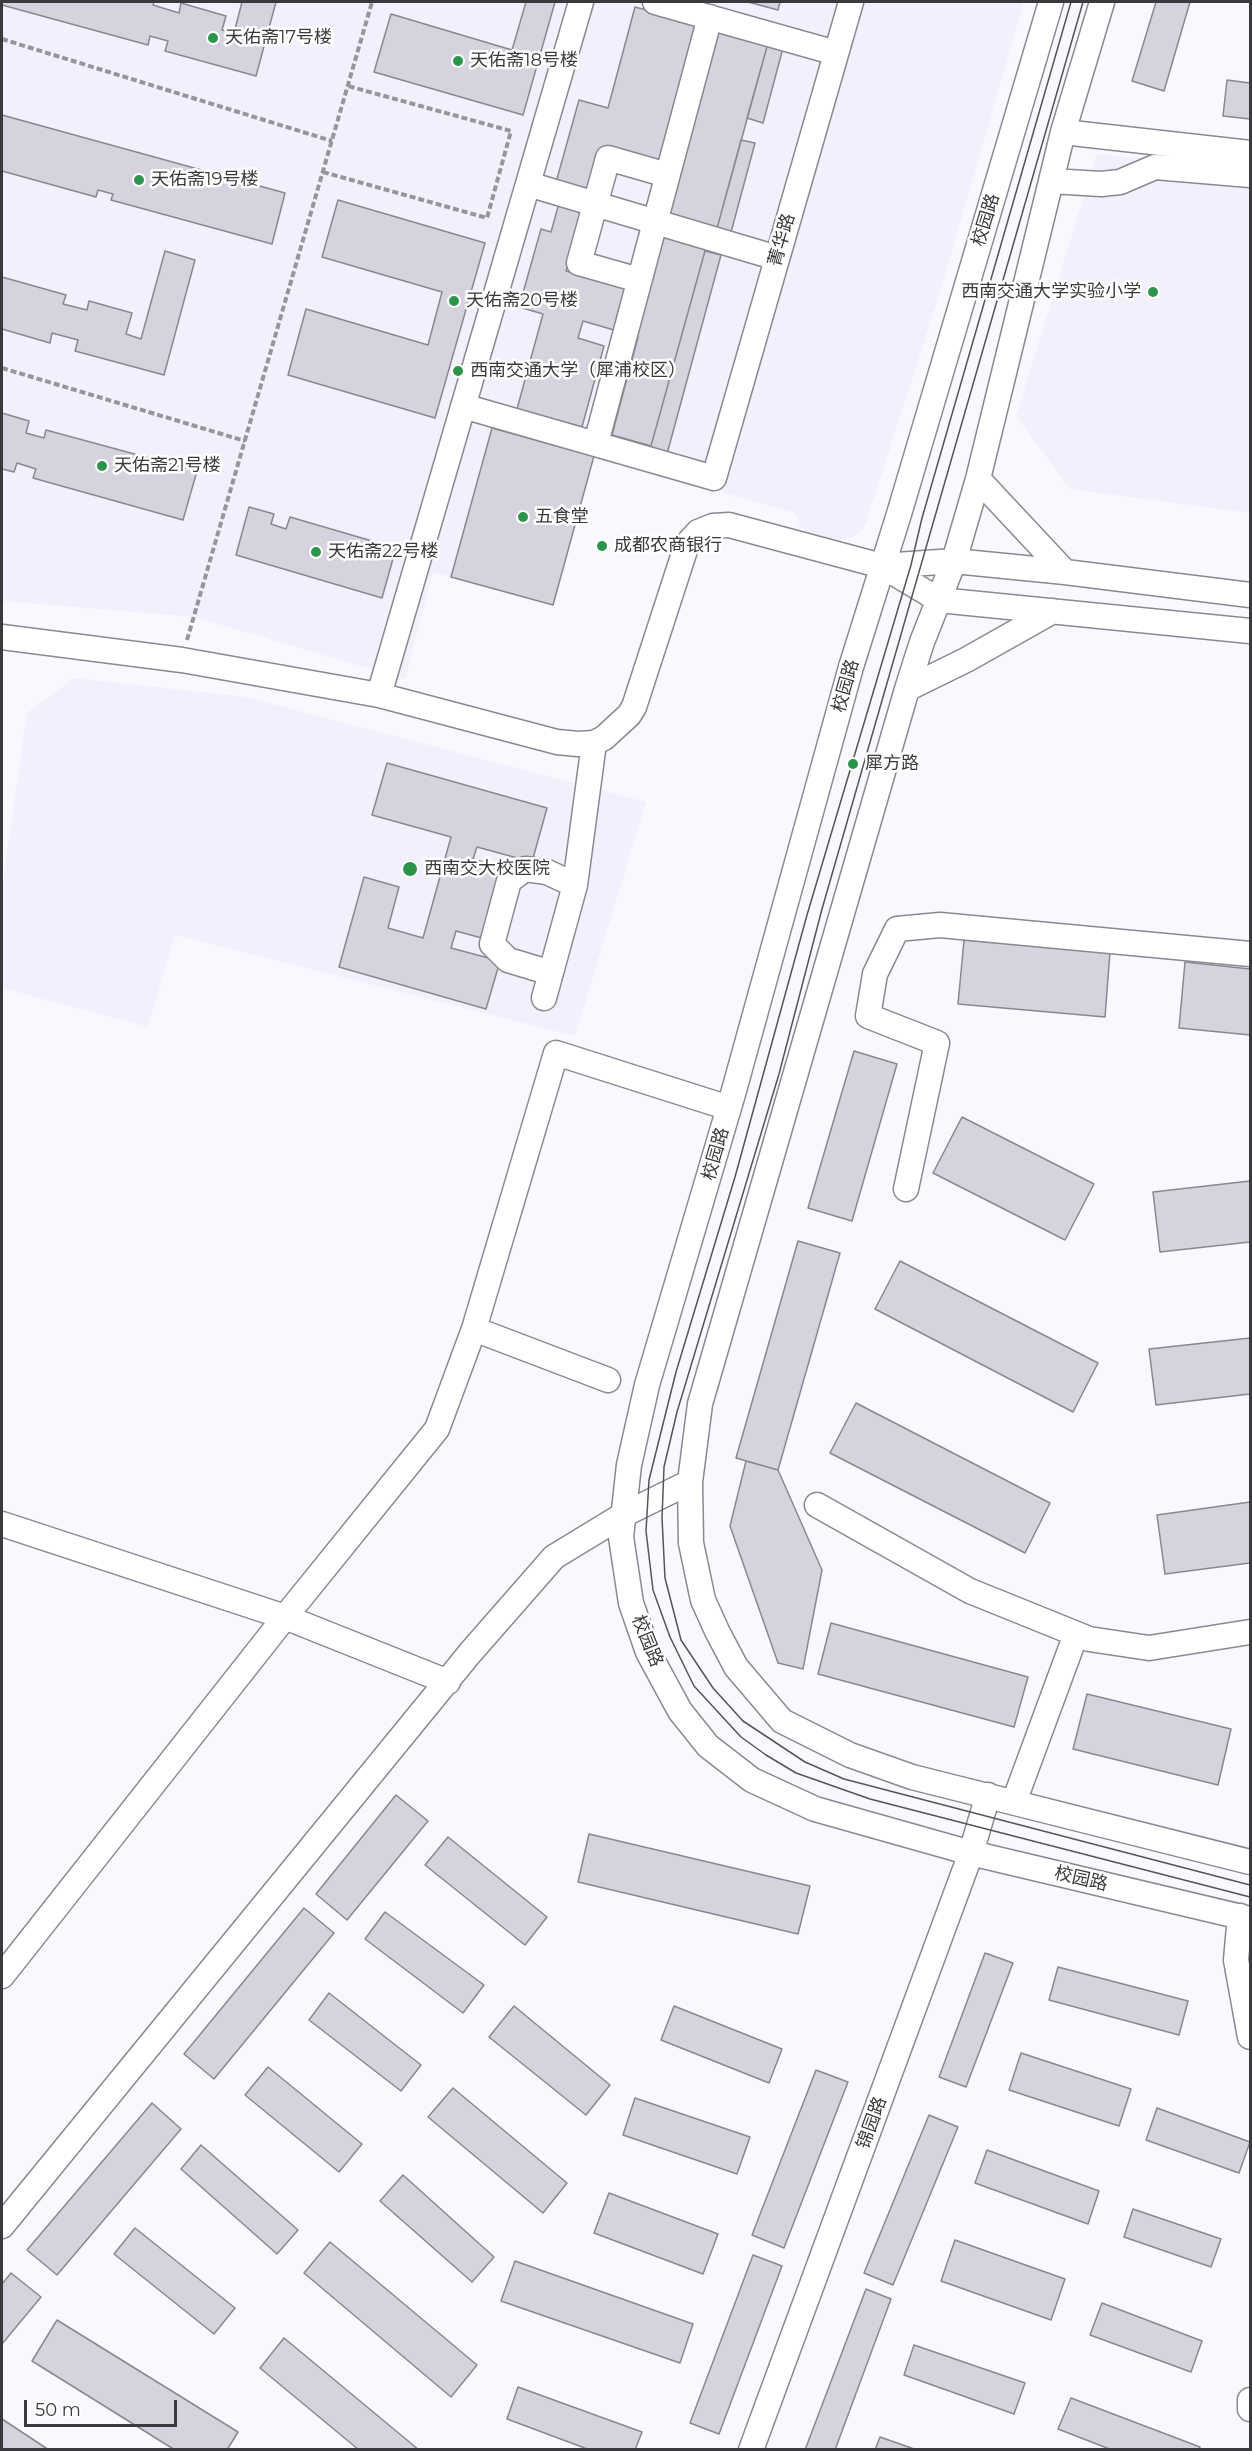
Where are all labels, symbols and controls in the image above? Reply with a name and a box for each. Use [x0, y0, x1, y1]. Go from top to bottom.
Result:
place label: 天佑斋17号楼 [225, 27, 332, 49]
marker: 天佑斋17号楼 [206, 31, 220, 45]
place label: 天佑斋18号楼 [470, 50, 578, 72]
marker: 天佑斋18号楼 [451, 54, 465, 68]
place label: 天佑斋19号楼 [151, 169, 258, 191]
marker: 天佑斋19号楼 [132, 173, 146, 187]
street label: 校园路 [968, 191, 1004, 249]
street label: 菁华路 [764, 211, 800, 269]
place label: 西南交通大学实验小学 [961, 281, 1141, 303]
marker: 西南交通大学实验小学 [1146, 285, 1160, 299]
place label: 天佑斋20号楼 [466, 290, 578, 312]
marker: 天佑斋20号楼 [447, 294, 461, 308]
place label: 西南交通大学（犀浦校区） [470, 360, 686, 382]
marker: 西南交通大学（犀浦校区） [451, 364, 465, 378]
place label: 天佑斋21号楼 [114, 455, 221, 477]
marker: 天佑斋21号楼 [95, 459, 109, 473]
place label: 五食堂 [535, 506, 589, 528]
marker: 五食堂 [516, 510, 530, 524]
place label: 成都农商银行 [614, 535, 722, 557]
marker: 成都农商银行 [595, 539, 609, 553]
place label: 天佑斋22号楼 [328, 541, 438, 563]
marker: 天佑斋22号楼 [309, 545, 323, 559]
street label: 校园路 [828, 657, 864, 715]
place label: 犀方路 [865, 753, 919, 775]
marker: 犀方路 [846, 757, 860, 771]
place label: 西南交大校医院 [424, 858, 550, 880]
marker: 西南交大校医院 [401, 860, 419, 878]
street label: 校园路 [698, 1125, 734, 1183]
street label: 校园路 [627, 1612, 667, 1670]
street label: 校园路 [1052, 1862, 1110, 1896]
street label: 锦园路 [853, 2094, 891, 2152]
scale bar [27, 2388, 180, 2426]
text: 50 m [35, 2399, 81, 2421]

